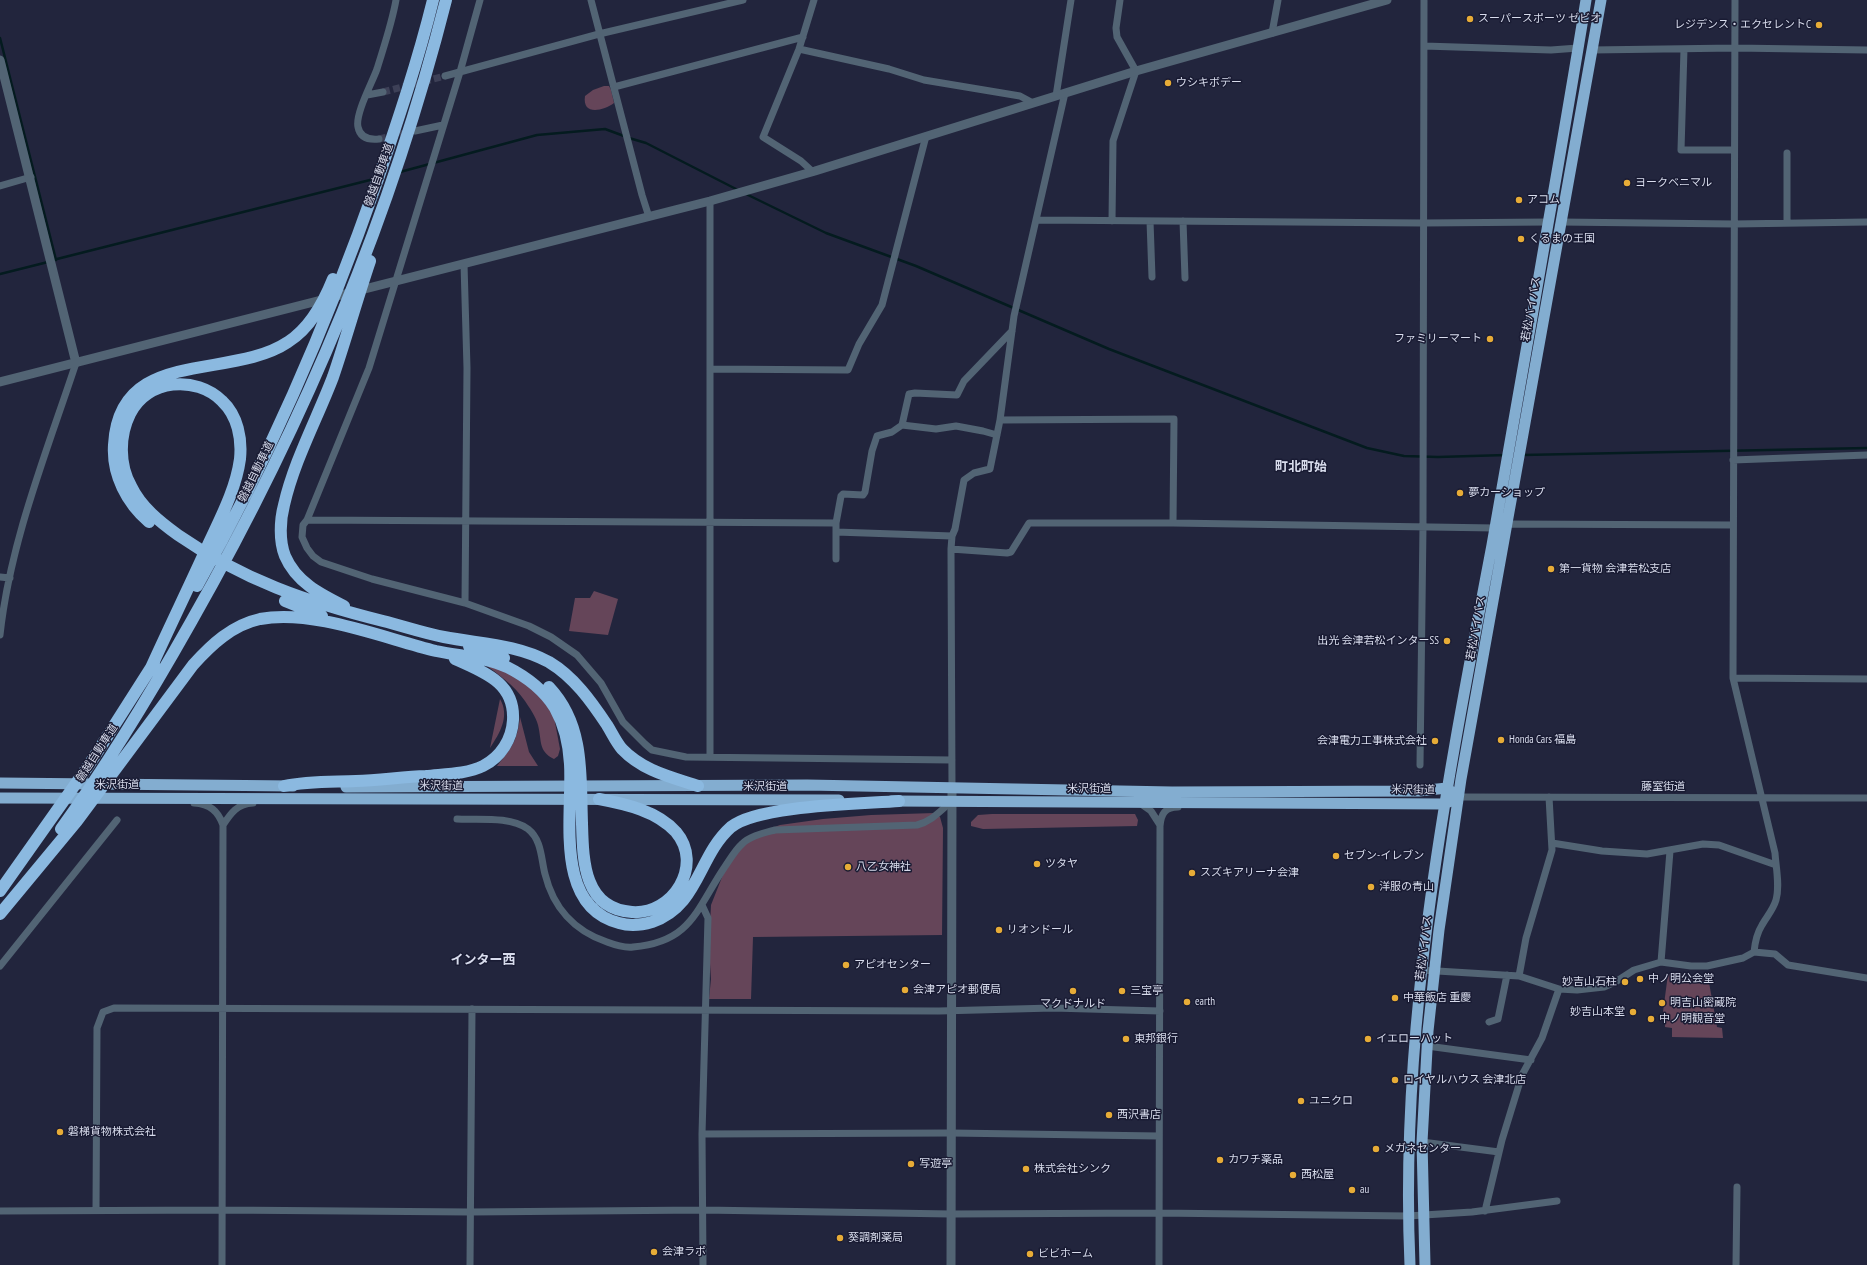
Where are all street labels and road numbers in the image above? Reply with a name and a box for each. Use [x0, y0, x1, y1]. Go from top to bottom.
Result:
street label: 磐越自動車道 [362, 142, 396, 208]
street label: 若松バイパス [1519, 275, 1543, 343]
street label: 磐越自動車道 [236, 439, 276, 505]
street label: 若松バイパス [1464, 594, 1488, 662]
street label: 磐越自動車道 [73, 722, 121, 784]
street label: 米沢街道 [95, 778, 139, 792]
street label: 米沢街道 [419, 779, 463, 793]
street label: 米沢街道 [743, 780, 787, 794]
street label: 藤室街道 [1641, 780, 1685, 794]
street label: 米沢街道 [1067, 782, 1111, 796]
street label: 米沢街道 [1391, 783, 1435, 797]
street label: 若松バイパス [1413, 914, 1435, 982]

